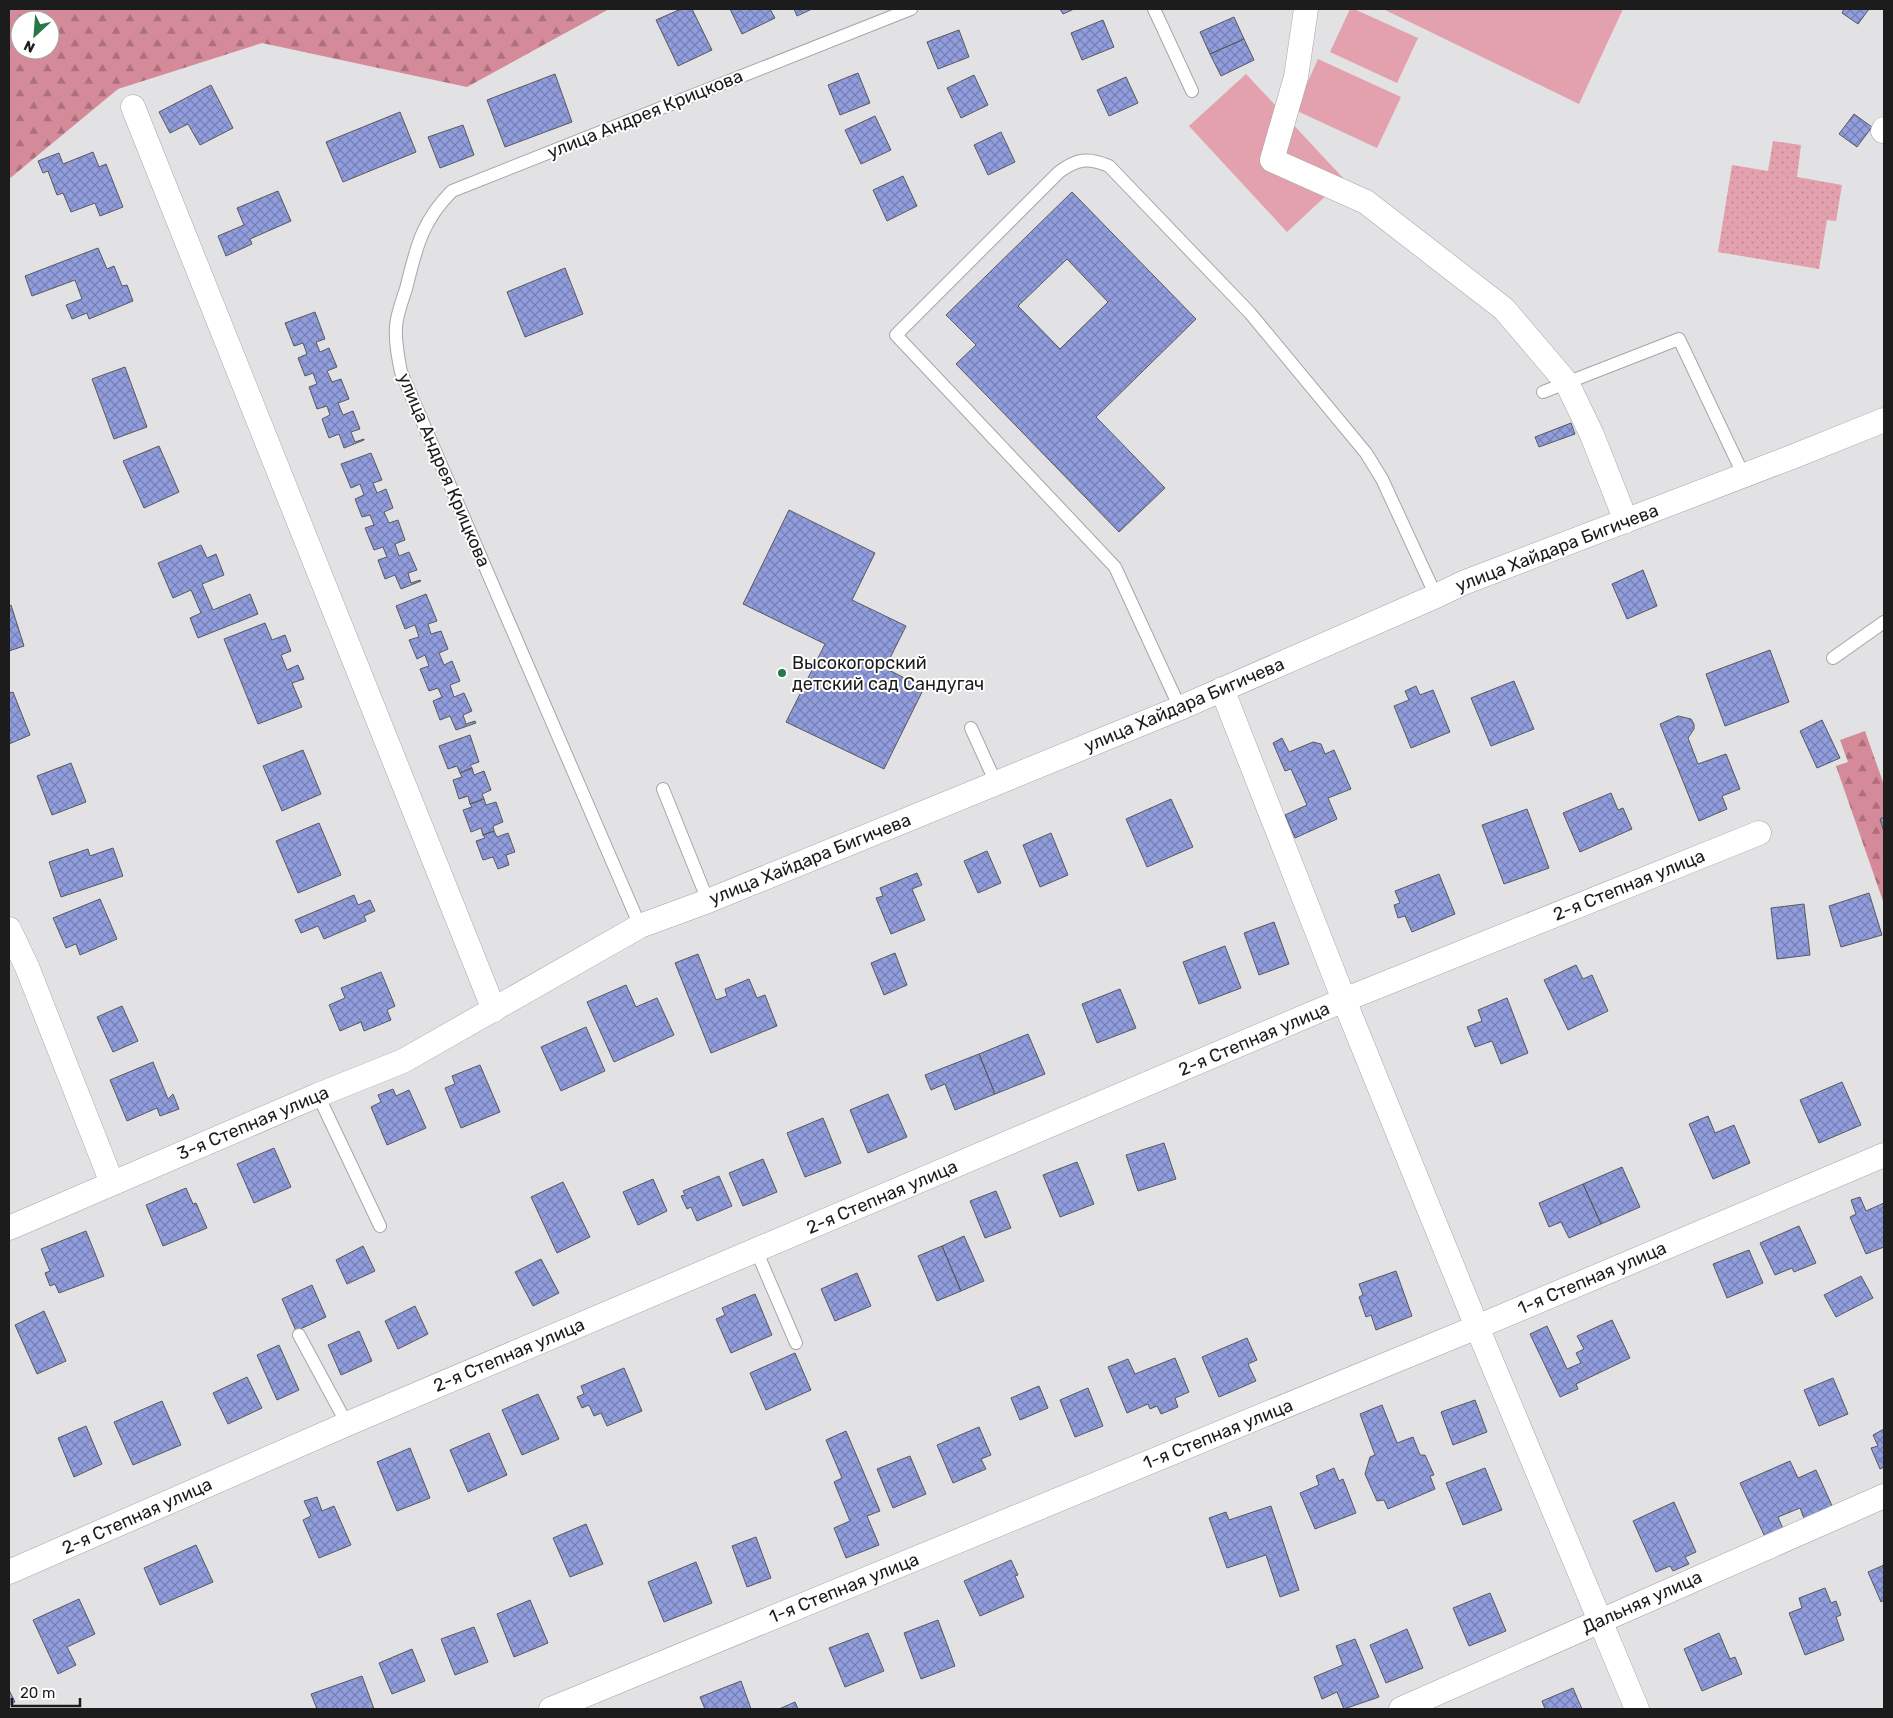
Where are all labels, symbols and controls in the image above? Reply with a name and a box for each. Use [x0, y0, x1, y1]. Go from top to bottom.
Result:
north arrow [10, 10, 60, 60]
text: N [21, 36, 38, 56]
street label: улица Андрея Крицкова [544, 65, 746, 163]
street label: улица Андрея Крицкова [393, 370, 495, 570]
street label: улица Хайдара Бигичева [1452, 499, 1662, 597]
place label: Высокогорский детский сад Сандугач [792, 652, 984, 695]
street label: улица Хайдара Бигичева [1081, 653, 1287, 757]
marker: Высокогорский детский сад Сандугач [776, 667, 788, 679]
street label: улица Хайдара Бигичева [706, 808, 914, 910]
street label: 2-я Степная улица [1550, 844, 1708, 926]
street label: 2-я Степная улица [1175, 997, 1333, 1081]
street label: 3-я Степная улица [174, 1081, 332, 1165]
street label: 2-я Степная улица [803, 1155, 961, 1239]
street label: 1-я Степная улица [1514, 1237, 1670, 1319]
street label: 2-я Степная улица [430, 1313, 588, 1397]
street label: 1-я Степная улица [1140, 1394, 1296, 1474]
street label: 2-я Степная улица [59, 1473, 215, 1559]
street label: 1-я Степная улица [766, 1548, 922, 1628]
street label: Дальняя улица [1579, 1566, 1705, 1638]
scale bar [12, 1676, 80, 1708]
text: 20 m [20, 1684, 55, 1702]

